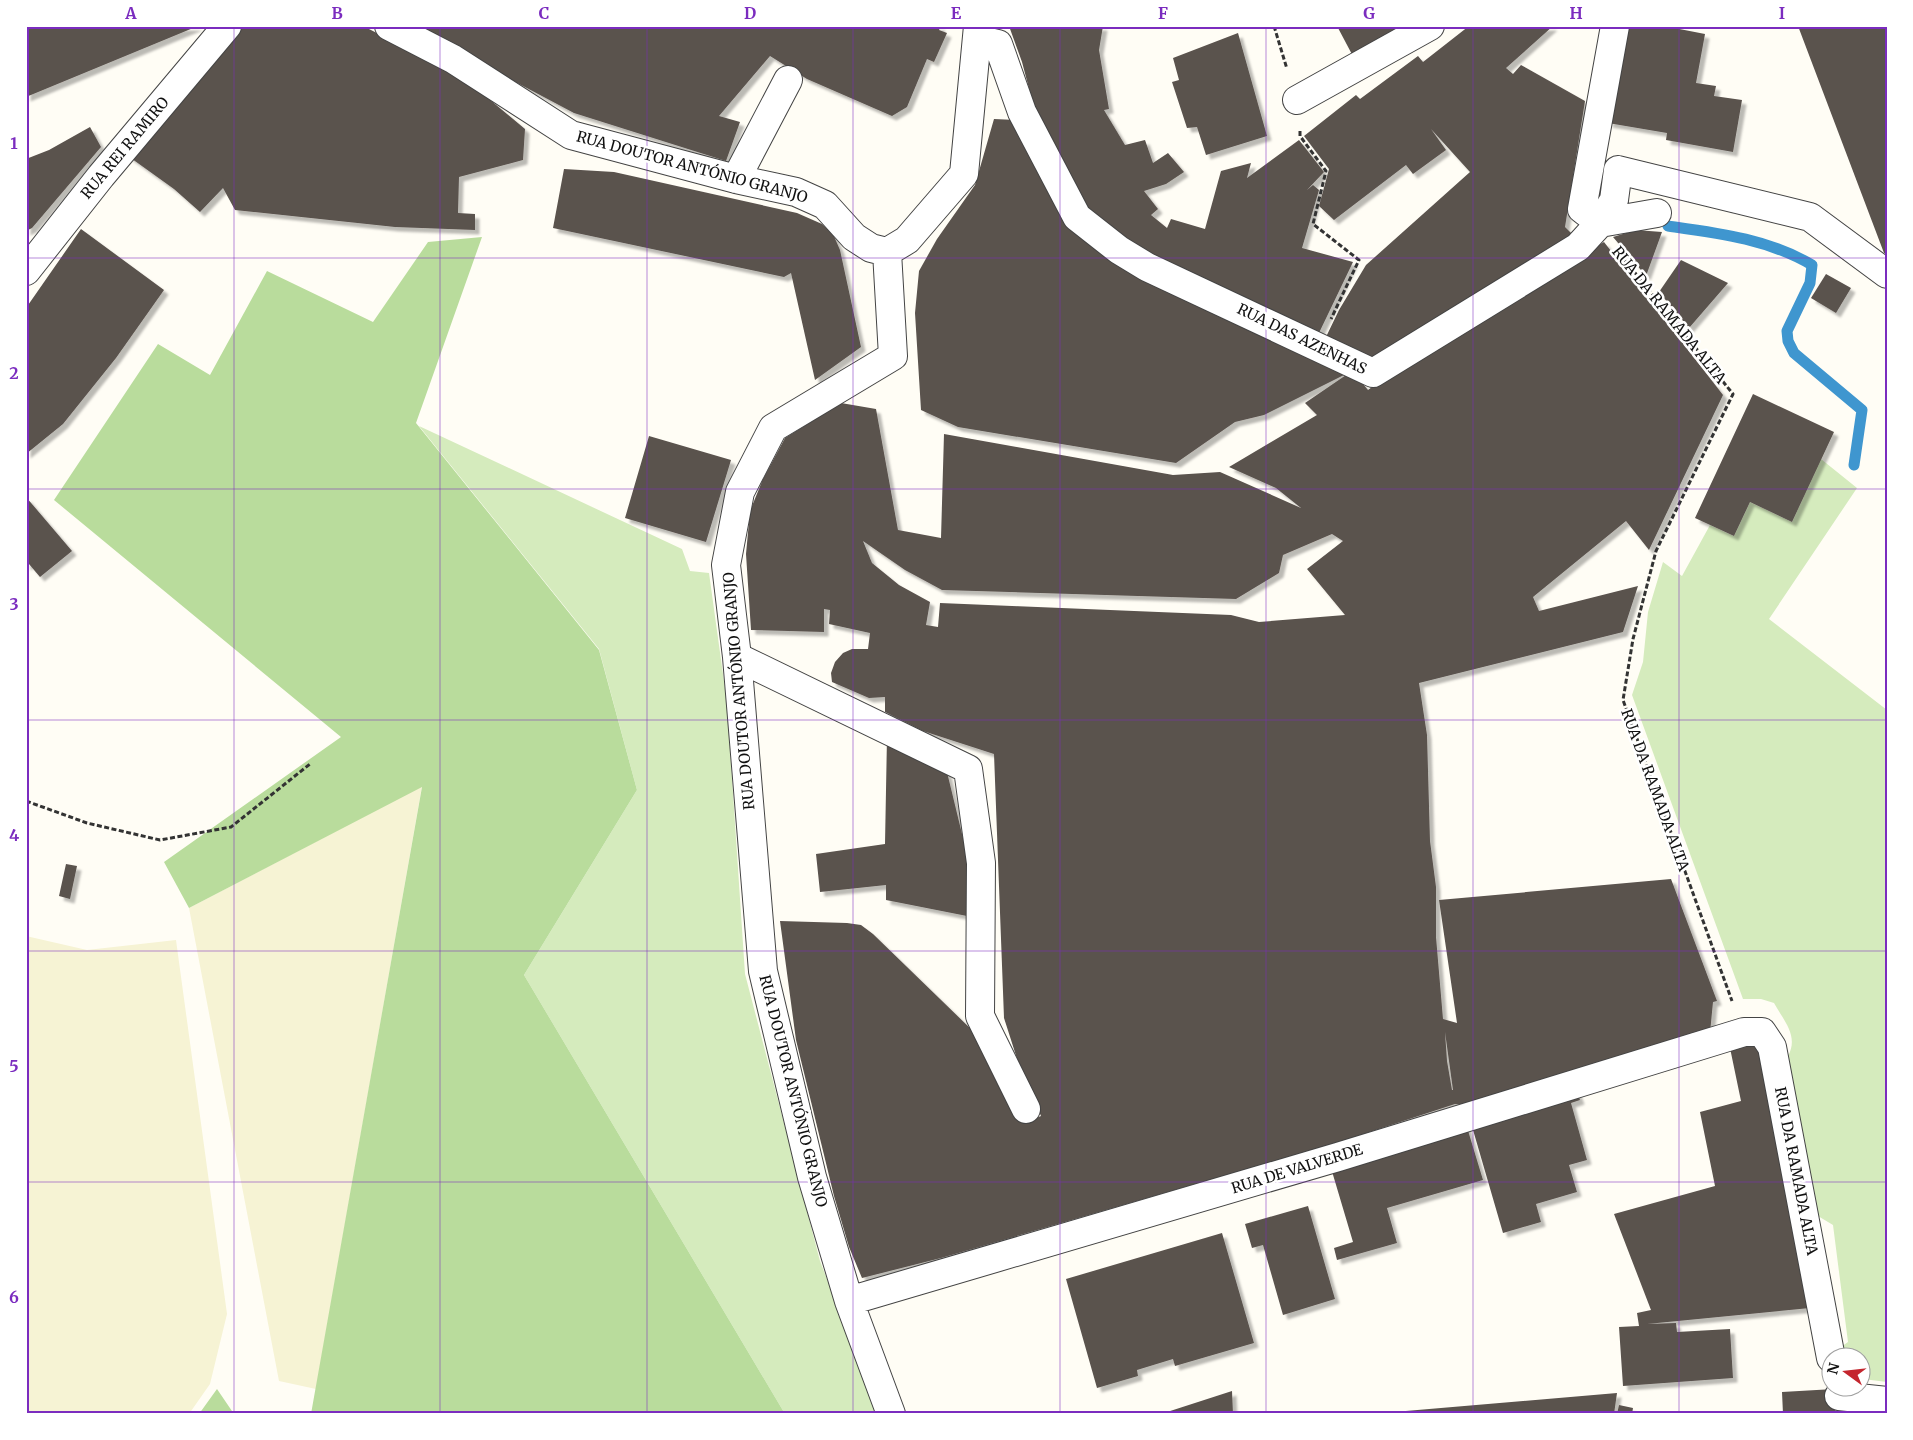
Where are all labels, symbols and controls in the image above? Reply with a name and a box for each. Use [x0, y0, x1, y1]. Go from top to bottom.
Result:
text: A [124, 3, 137, 23]
text: B [331, 3, 343, 23]
text: C [539, 3, 549, 23]
text: D [744, 3, 756, 23]
text: E [951, 3, 962, 23]
text: F [1158, 3, 1168, 23]
text: G [1363, 3, 1375, 23]
text: H [1569, 3, 1583, 23]
text: I [1779, 3, 1785, 23]
street label: RUA REI RAMIRO [76, 93, 173, 203]
street label: RUA DOUTOR ANTÓNIO GRANJO [574, 125, 810, 207]
text: 1 [10, 133, 18, 153]
street label: RUA DA RAMADA ALTA [1608, 242, 1731, 387]
street label: RUA DAS AZENHAS [1234, 299, 1370, 378]
text: 2 [9, 363, 19, 383]
street label: RUA DOUTOR ANTÓNIO GRANJO [718, 571, 758, 811]
text: 3 [9, 594, 19, 614]
street label: RUA DA RAMADA ALTA [1617, 706, 1694, 874]
text: 4 [9, 825, 19, 845]
street label: RUA DOUTOR ANTÓNIO GRANJO [755, 973, 833, 1209]
text: 5 [9, 1056, 19, 1076]
street label: RUA DA RAMADA ALTA [1771, 1085, 1822, 1257]
street label: RUA DE VALVERDE [1229, 1139, 1365, 1198]
text: 6 [9, 1287, 19, 1307]
north arrow [1820, 1348, 1870, 1398]
text: N [1823, 1361, 1844, 1376]

